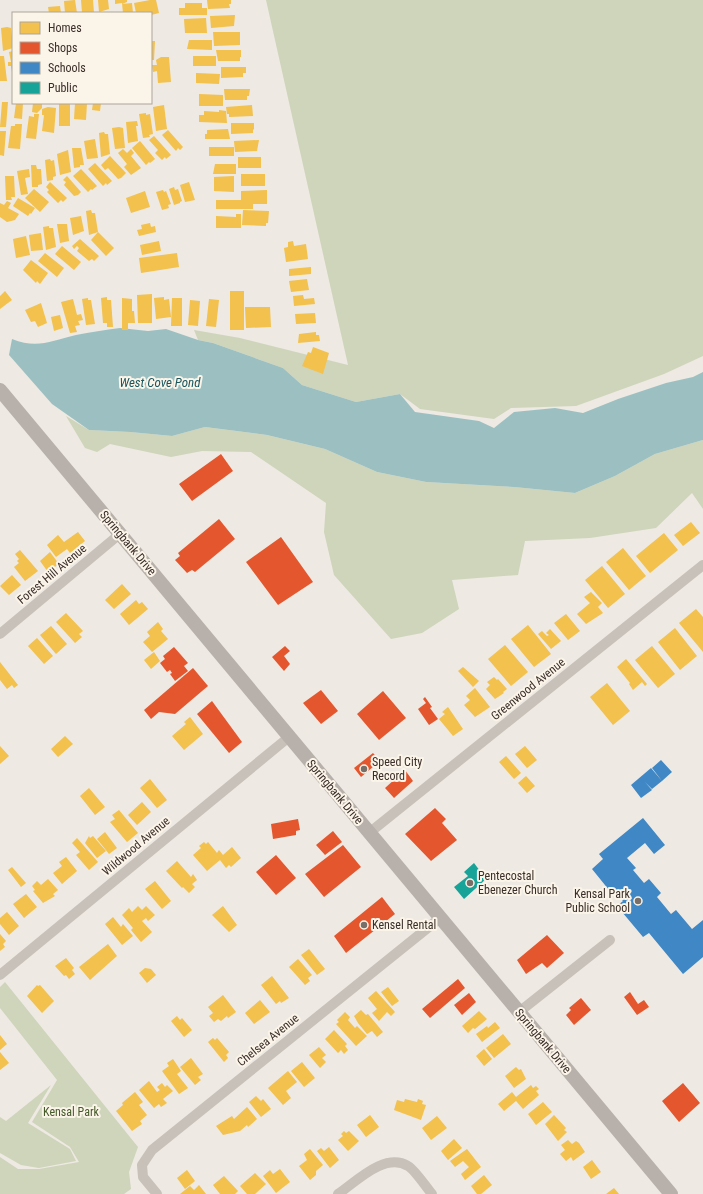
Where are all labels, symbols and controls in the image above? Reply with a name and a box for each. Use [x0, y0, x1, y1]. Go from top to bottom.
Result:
legend [12, 12, 152, 104]
text: Homes [48, 21, 82, 35]
text: Shops [48, 41, 77, 55]
text: Schools [48, 61, 86, 75]
text: Public [48, 81, 78, 95]
water label: West Cove Pond [120, 375, 201, 390]
street label: Springbank Drive [97, 508, 159, 578]
street label: Forest Hill Avenue [15, 541, 90, 607]
street label: Greenwood Avenue [488, 655, 568, 723]
place label: Speed City Record [372, 755, 422, 783]
street label: Springbank Drive [304, 757, 366, 827]
marker: Speed City Record [359, 764, 369, 774]
street label: Wildwood Avenue [99, 813, 173, 878]
place label: Pentecostal Ebenezer Church [478, 869, 558, 897]
marker: Pentecostal Ebenezer Church [465, 878, 475, 888]
place label: Kensal Park Public School [565, 887, 631, 915]
marker: Kensal Park Public School [633, 896, 643, 906]
place label: Kensel Rental [372, 918, 436, 932]
marker: Kensel Rental [359, 920, 369, 930]
street label: Springbank Drive [512, 1006, 574, 1076]
street label: Chelsea Avenue [234, 1011, 302, 1069]
park label: Kensal Park [43, 1105, 100, 1119]

